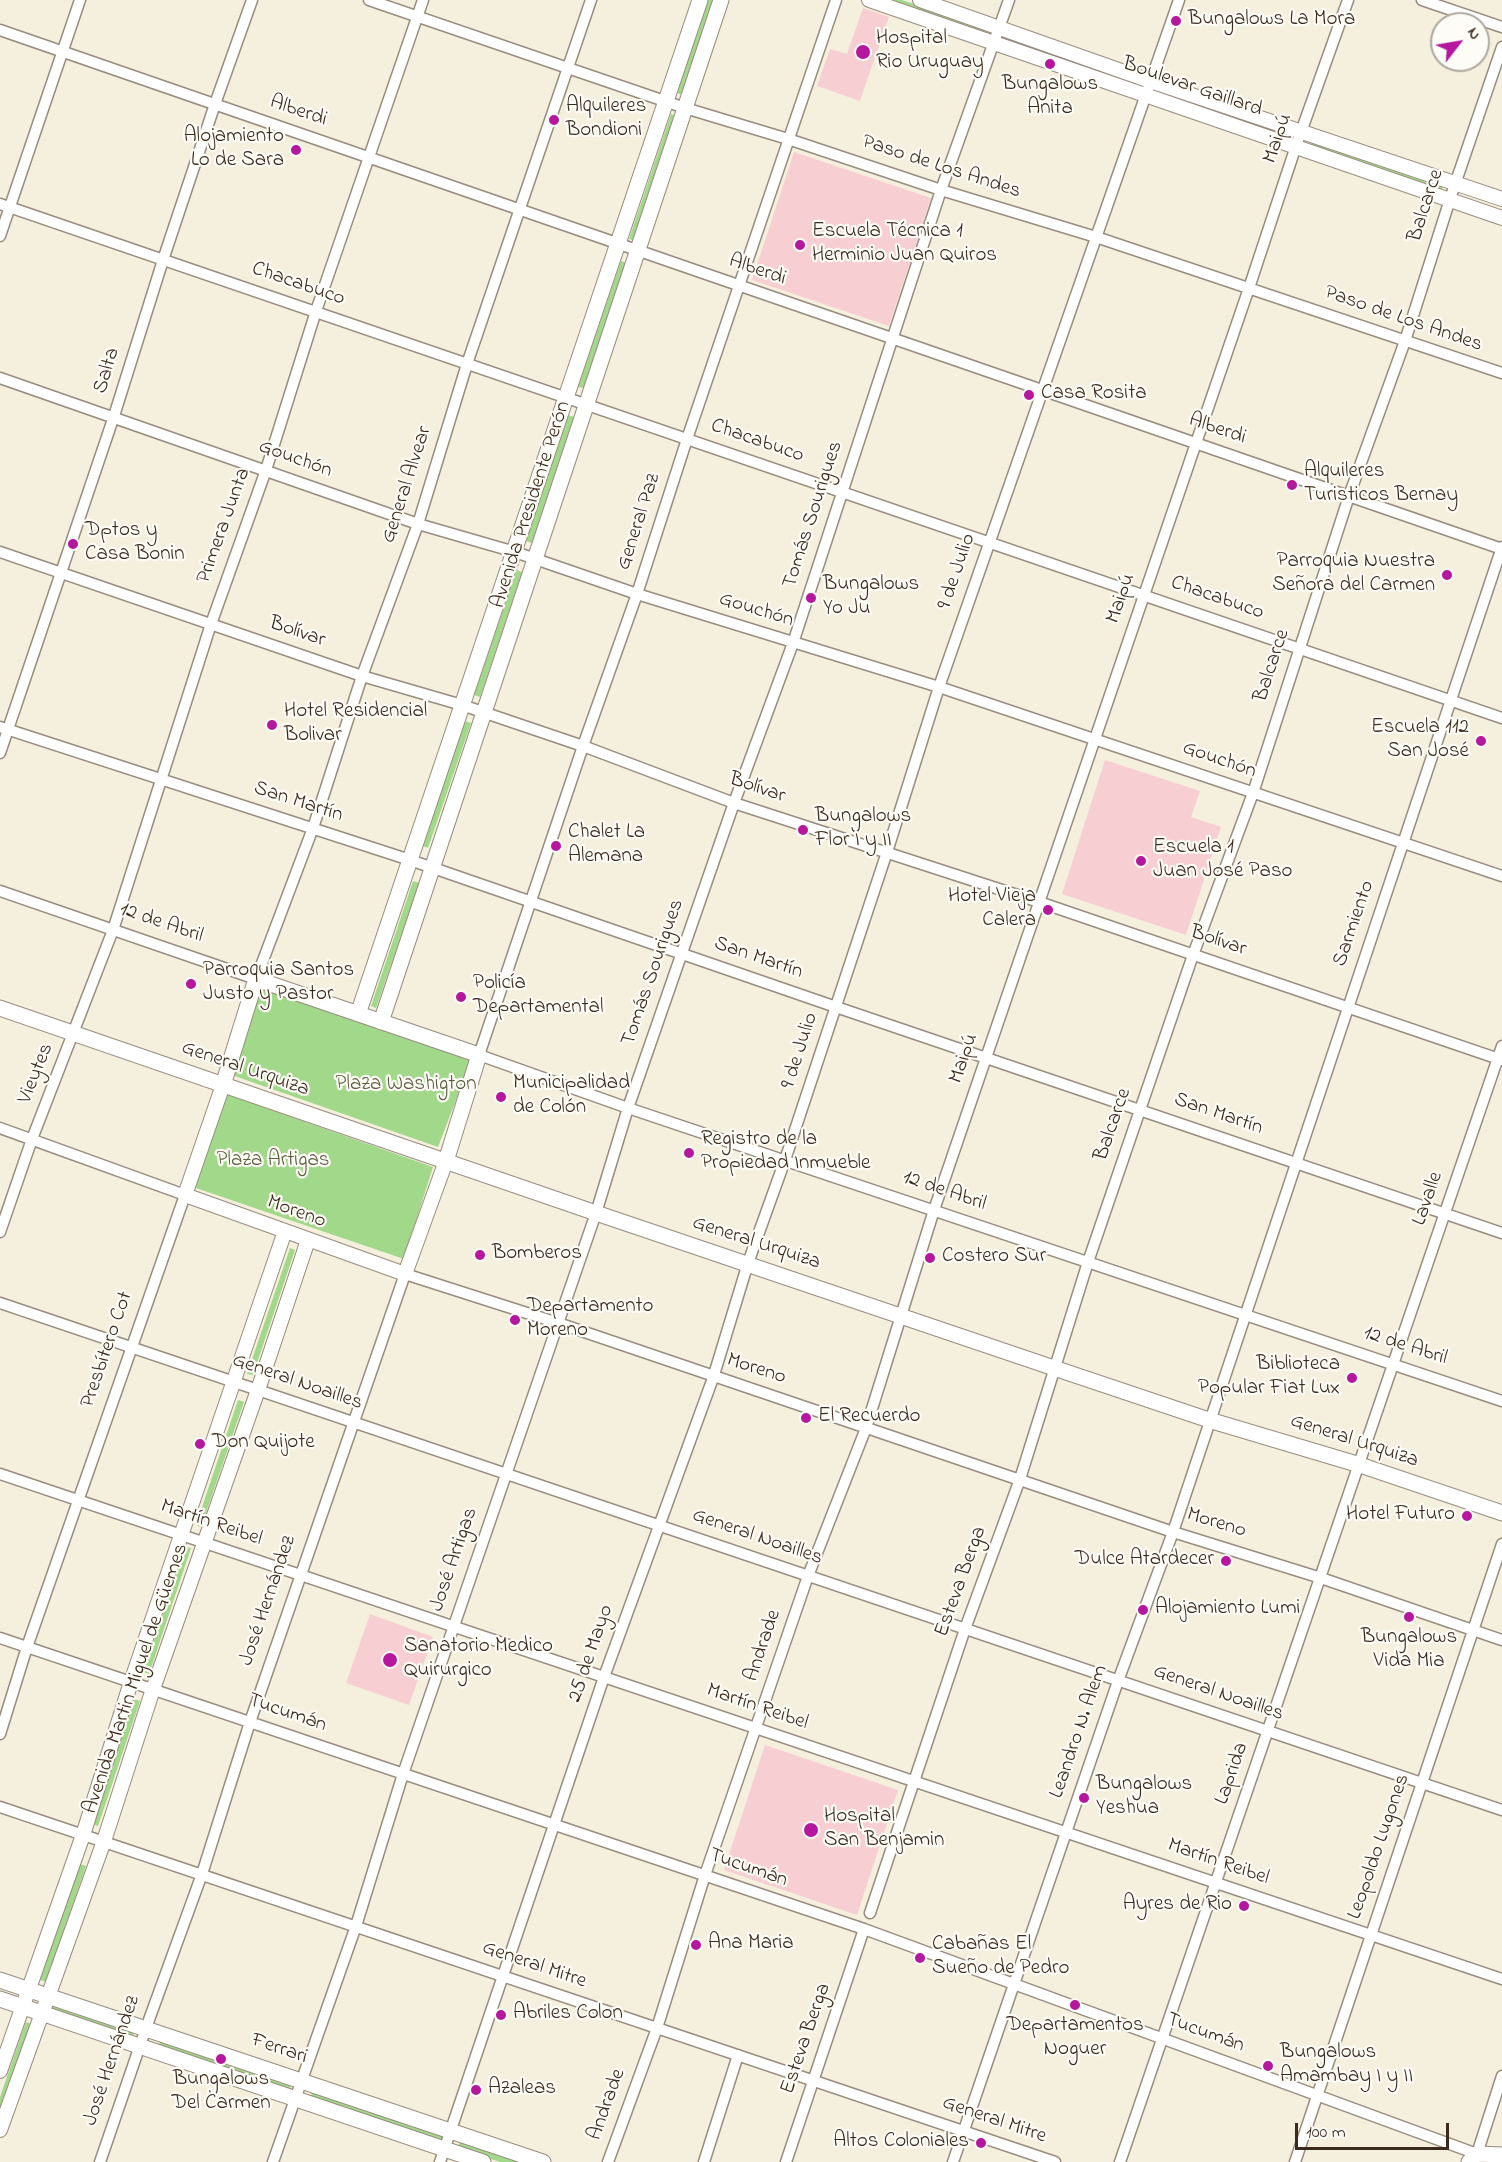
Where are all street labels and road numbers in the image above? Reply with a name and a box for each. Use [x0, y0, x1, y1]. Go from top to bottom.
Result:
street label: Boulevar Gaillard [1119, 52, 1265, 124]
street label: Alberdi [266, 90, 330, 134]
street label: Maipú [1259, 111, 1299, 167]
street label: Paso de Los Andes [858, 130, 1024, 206]
street label: Balcarce [1403, 166, 1451, 246]
street label: Alberdi [725, 249, 789, 293]
street label: Chacabuco [248, 257, 348, 313]
street label: Paso de Los Andes [1321, 281, 1485, 359]
street label: Salta [89, 345, 127, 397]
street label: Avenida Presidente Perón [487, 398, 577, 612]
street label: Alberdi [1185, 408, 1249, 452]
street label: Chacabuco [707, 414, 807, 470]
street label: General Alvear [377, 423, 439, 547]
street label: Gouchón [255, 435, 335, 485]
street label: Tomás Sourigues [778, 438, 850, 592]
street label: Primera Junta [192, 465, 258, 587]
street label: General Paz [613, 471, 667, 573]
street label: 9 de Julio [933, 531, 983, 613]
street label: Maipú [1102, 571, 1142, 627]
street label: Chacabuco [1167, 571, 1267, 627]
street label: Gouchón [716, 588, 796, 634]
street label: Bolívar [266, 612, 328, 654]
street label: Balcarce [1249, 626, 1297, 706]
street label: Gouchón [1179, 737, 1259, 785]
street label: Bolívar [726, 768, 788, 810]
street label: San Martín [250, 777, 346, 829]
street label: Sarmiento [1329, 878, 1381, 970]
street label: Tomás Sourigues [617, 897, 691, 1049]
street label: 12 de Abril [116, 898, 206, 950]
street label: Bolívar [1187, 921, 1249, 963]
street label: San Martín [710, 932, 806, 986]
street label: 9 de Julio [777, 1010, 825, 1092]
street label: Maipú [945, 1031, 985, 1087]
street label: General Urquiza [178, 1036, 312, 1104]
street label: Vieytes [14, 1040, 60, 1108]
street label: Balcarce [1090, 1085, 1138, 1165]
street label: San Martín [1170, 1088, 1266, 1142]
street label: 12 de Abril [899, 1166, 989, 1218]
street label: Lavalle [1408, 1169, 1450, 1229]
street label: Moreno [263, 1191, 329, 1235]
street label: General Urquiza [689, 1211, 823, 1277]
street label: Presbítero Cot [76, 1289, 140, 1411]
street label: 12 de Abril [1360, 1322, 1450, 1372]
street label: General Noailles [228, 1349, 366, 1417]
street label: Moreno [723, 1349, 789, 1391]
street label: General Urquiza [1287, 1409, 1421, 1475]
street label: Martín Reibel [157, 1495, 265, 1553]
street label: Moreno [1183, 1503, 1249, 1545]
street label: General Noailles [688, 1504, 826, 1572]
street label: José Artigas [425, 1505, 485, 1615]
street label: Esteva Berga [930, 1523, 994, 1641]
street label: José Hernández [235, 1533, 303, 1669]
street label: Avenida Martin Miguel de Güemes [79, 1541, 195, 1817]
street label: 25 de Mayo [564, 1602, 620, 1706]
street label: Andrade [740, 1607, 788, 1685]
street label: General Noailles [1149, 1660, 1287, 1728]
street label: Leandro N. Alem [1045, 1662, 1115, 1802]
street label: Martín Reibel [703, 1679, 811, 1737]
street label: Tucumán [244, 1689, 330, 1739]
street label: Laprida [1211, 1740, 1255, 1808]
street label: Leopoldo Lugones [1343, 1771, 1417, 1923]
street label: Martín Reibel [1164, 1834, 1272, 1892]
street label: Tucumán [705, 1844, 791, 1894]
street label: General Mitre [479, 1936, 589, 1996]
street label: Esteva Berga [776, 1980, 838, 2098]
street label: José Hernández [79, 1993, 147, 2129]
street label: Tucumán [1163, 2008, 1247, 2060]
street label: Ferrari [248, 2029, 310, 2071]
street label: Andrade [583, 2066, 633, 2144]
street label: General Mitre [939, 2091, 1049, 2151]

